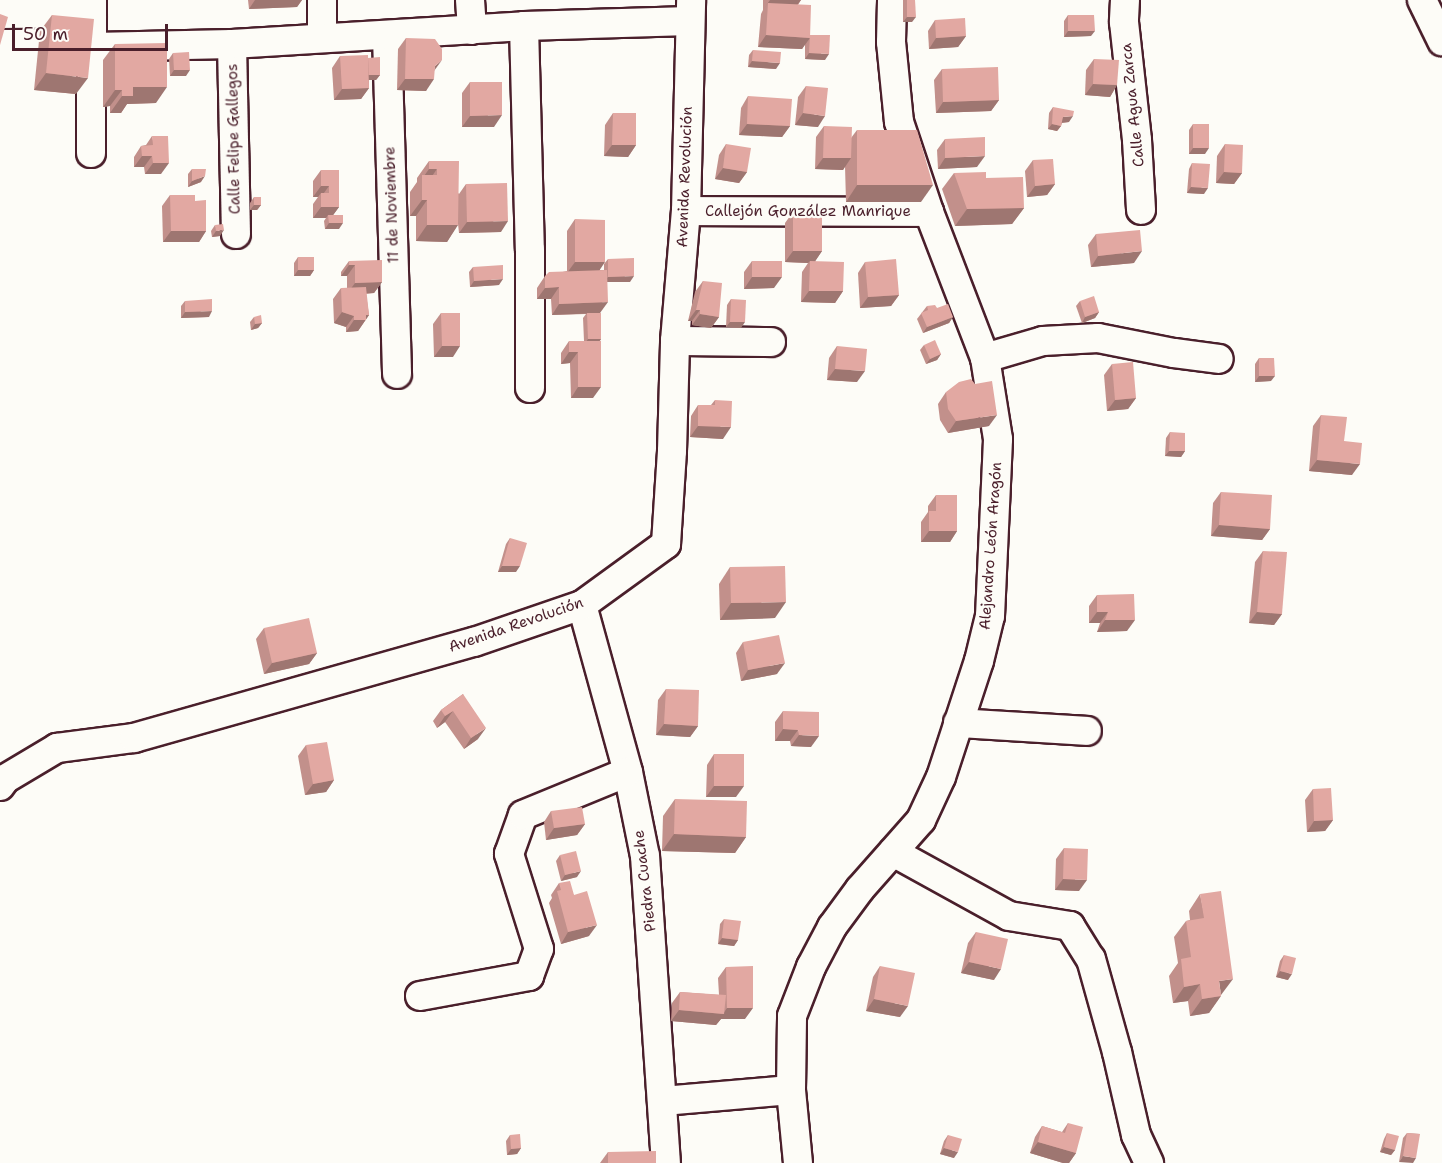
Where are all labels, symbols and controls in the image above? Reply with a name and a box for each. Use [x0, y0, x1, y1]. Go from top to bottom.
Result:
scale bar [15, 12, 171, 50]
text: 50 m [23, 22, 68, 46]
street label: Calle Agua Zarca [1118, 42, 1148, 168]
street label: Calle Felipe Gallegos [224, 64, 244, 214]
street label: Avenida Revolución [674, 106, 696, 248]
street label: 11 de Noviembre [381, 146, 403, 264]
street label: Callejón González Manrique [705, 203, 911, 221]
street label: Alejandro León Aragón [976, 461, 1006, 631]
street label: Avenida Revolución [446, 594, 586, 656]
street label: Piedra Cuache [630, 829, 660, 933]

